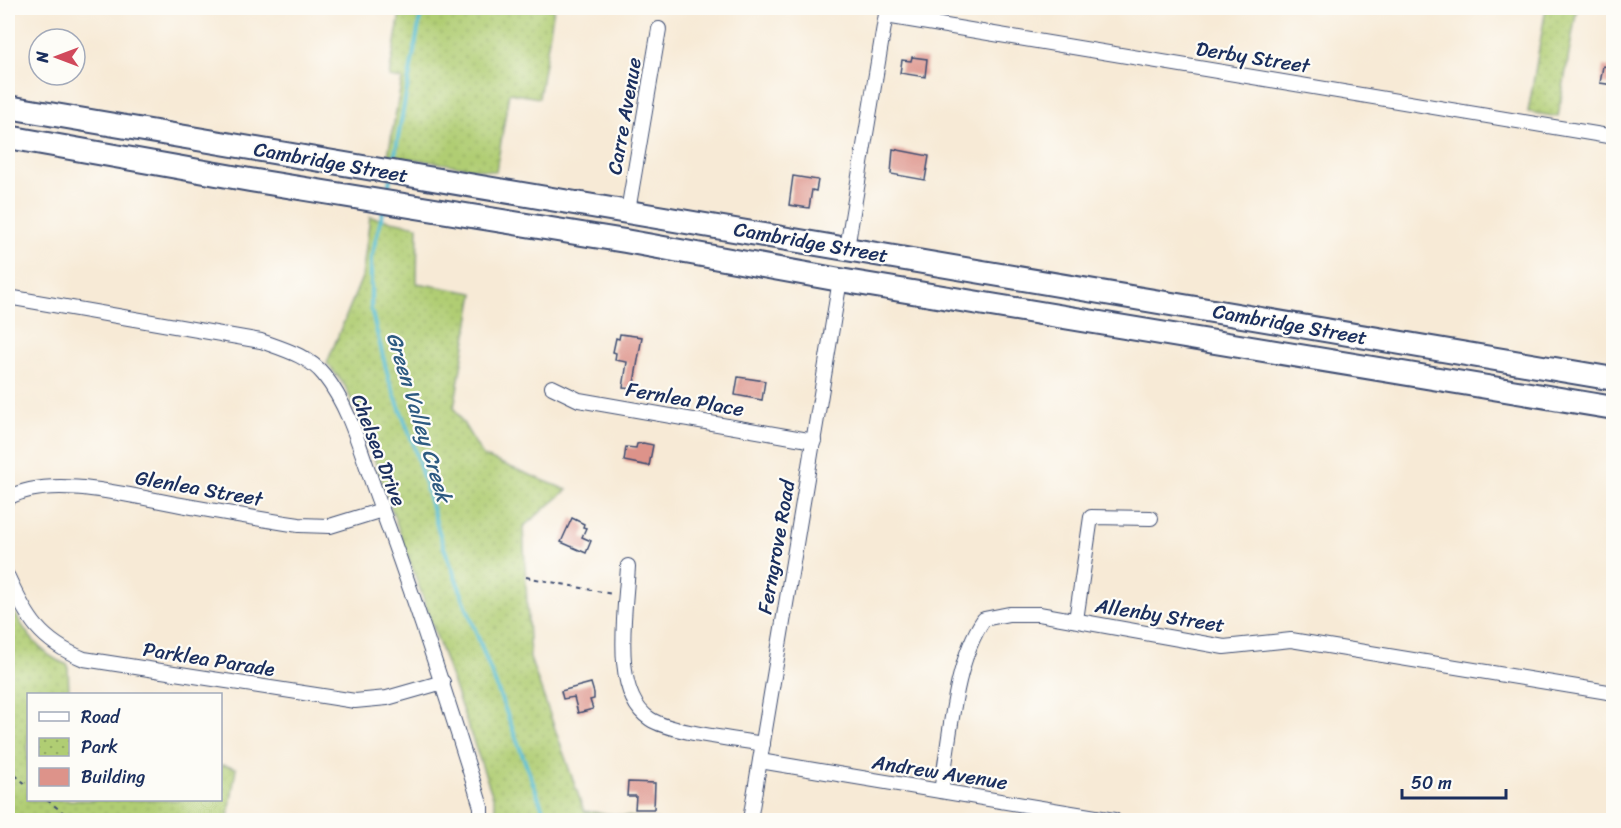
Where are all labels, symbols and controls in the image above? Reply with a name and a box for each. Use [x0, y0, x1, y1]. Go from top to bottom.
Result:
north arrow [27, 27, 87, 87]
street label: Derby Street [1194, 31, 1313, 84]
text: N [28, 51, 57, 64]
street label: Carre Avenue [597, 55, 652, 177]
street label: Cambridge Street [251, 132, 411, 193]
street label: Cambridge Street [731, 212, 891, 273]
street label: Cambridge Street [1210, 294, 1370, 355]
water label: Green Valley Creek [375, 327, 464, 509]
street label: Fernlea Place [623, 372, 747, 427]
street label: Chelsea Drive [341, 389, 416, 511]
street label: Glenlea Street [133, 460, 266, 517]
street label: Ferngrove Road [747, 476, 806, 617]
street label: Allenby Street [1092, 588, 1227, 643]
street label: Parklea Parade [141, 632, 278, 687]
legend [27, 693, 222, 801]
text: Road [81, 701, 121, 733]
text: Park [81, 731, 118, 763]
street label: Andrew Avenue [869, 744, 1010, 800]
text: Building [81, 761, 145, 793]
scale bar [1402, 762, 1506, 800]
text: 50 m [1411, 767, 1452, 799]

